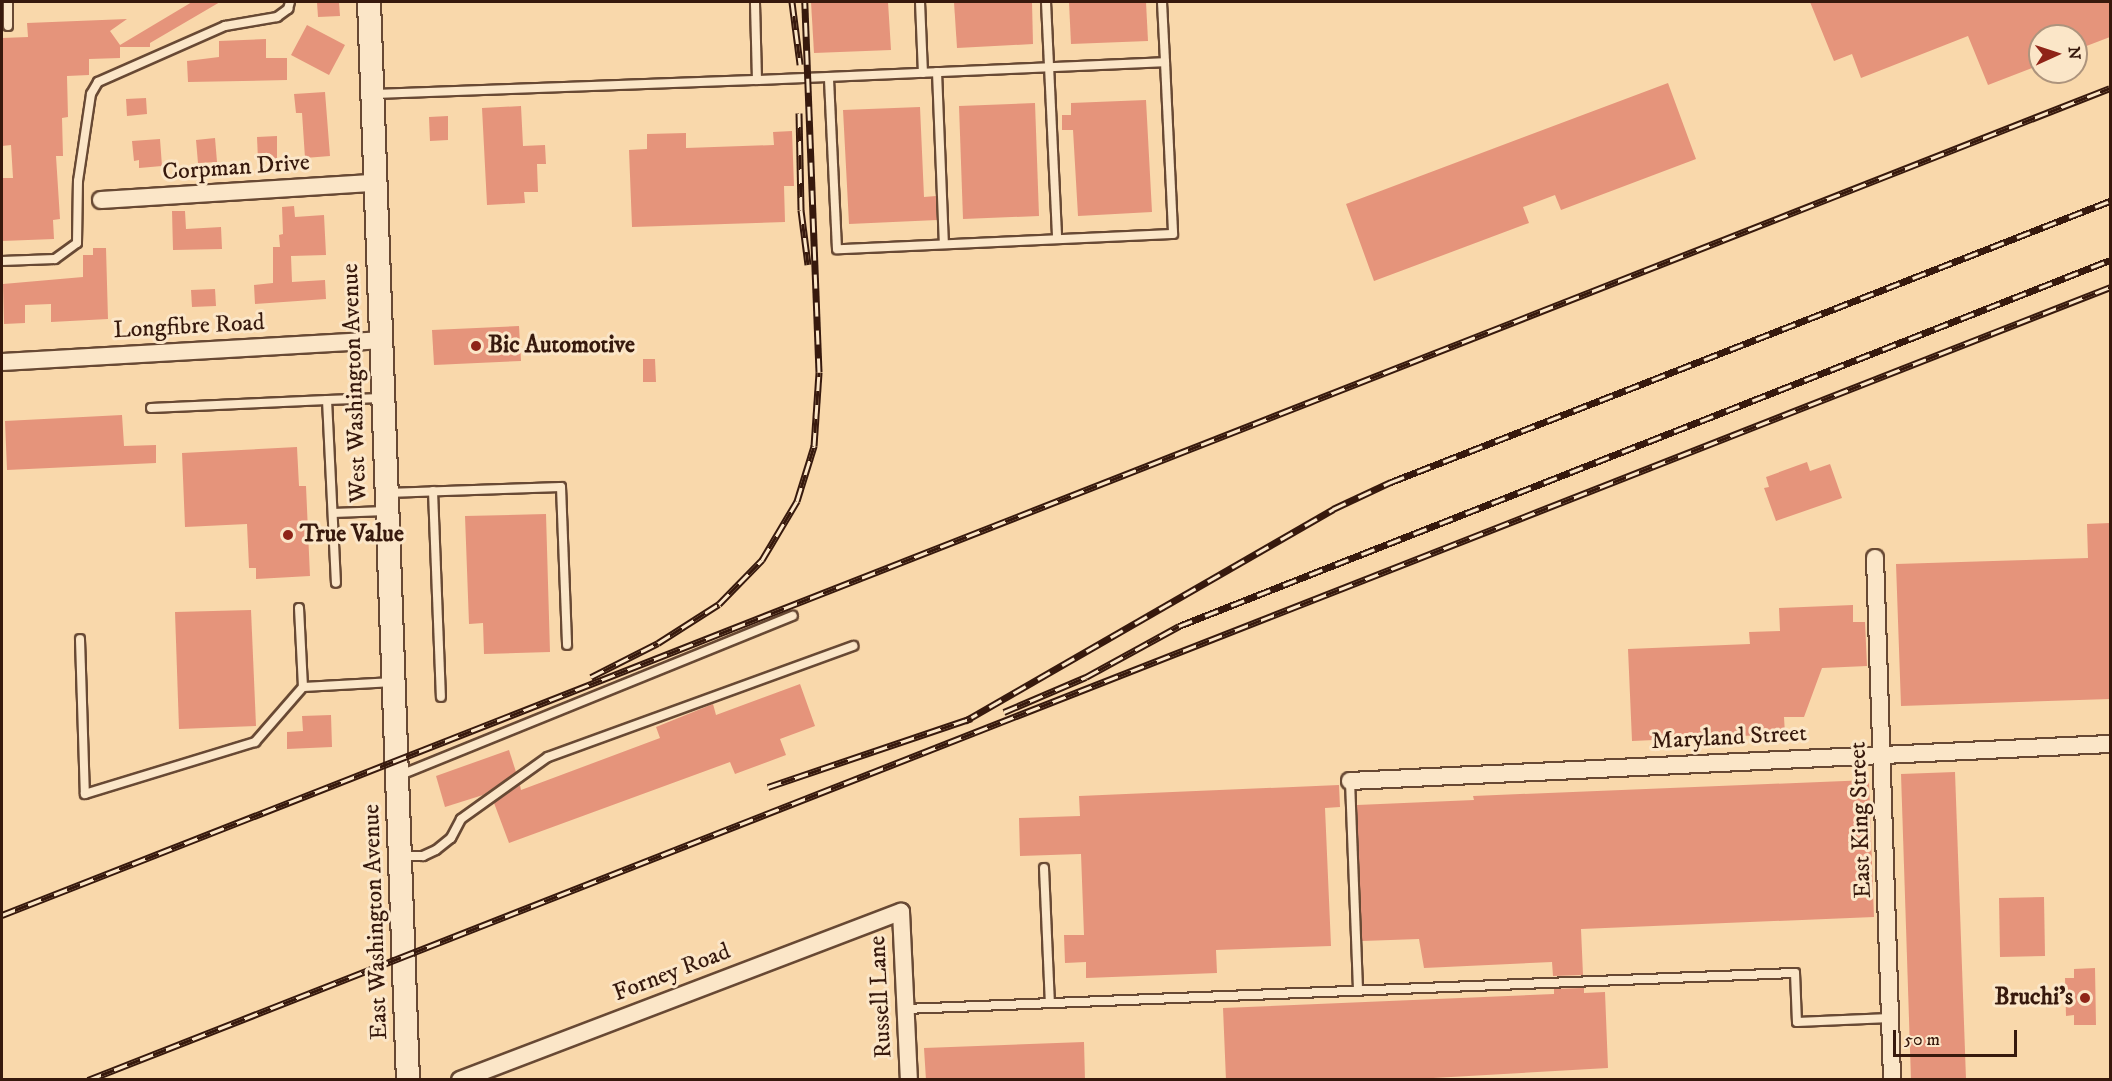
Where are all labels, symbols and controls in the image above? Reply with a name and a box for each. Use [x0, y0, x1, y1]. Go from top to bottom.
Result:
north arrow [2028, 24, 2088, 84]
text: N [2064, 46, 2084, 60]
street label: Corpman Drive [161, 148, 311, 188]
street label: West Washington Avenue [336, 263, 374, 503]
street label: Longfibre Road [113, 309, 265, 345]
place label: Bic Automotive [488, 332, 635, 360]
marker: Bic Automotive [469, 339, 483, 353]
place label: True Value [300, 521, 404, 549]
marker: True Value [281, 528, 295, 542]
street label: Maryland Street [1650, 720, 1808, 756]
street label: East King Street [1844, 741, 1878, 899]
street label: East Washington Avenue [357, 804, 395, 1040]
street label: Russell Lane [863, 935, 899, 1059]
street label: Forney Road [609, 938, 735, 1008]
place label: Bruchi's [1994, 984, 2073, 1012]
marker: Bruchi's [2078, 991, 2092, 1005]
scale bar [1896, 1018, 2020, 1056]
text: 50 m [1904, 1029, 1940, 1051]

